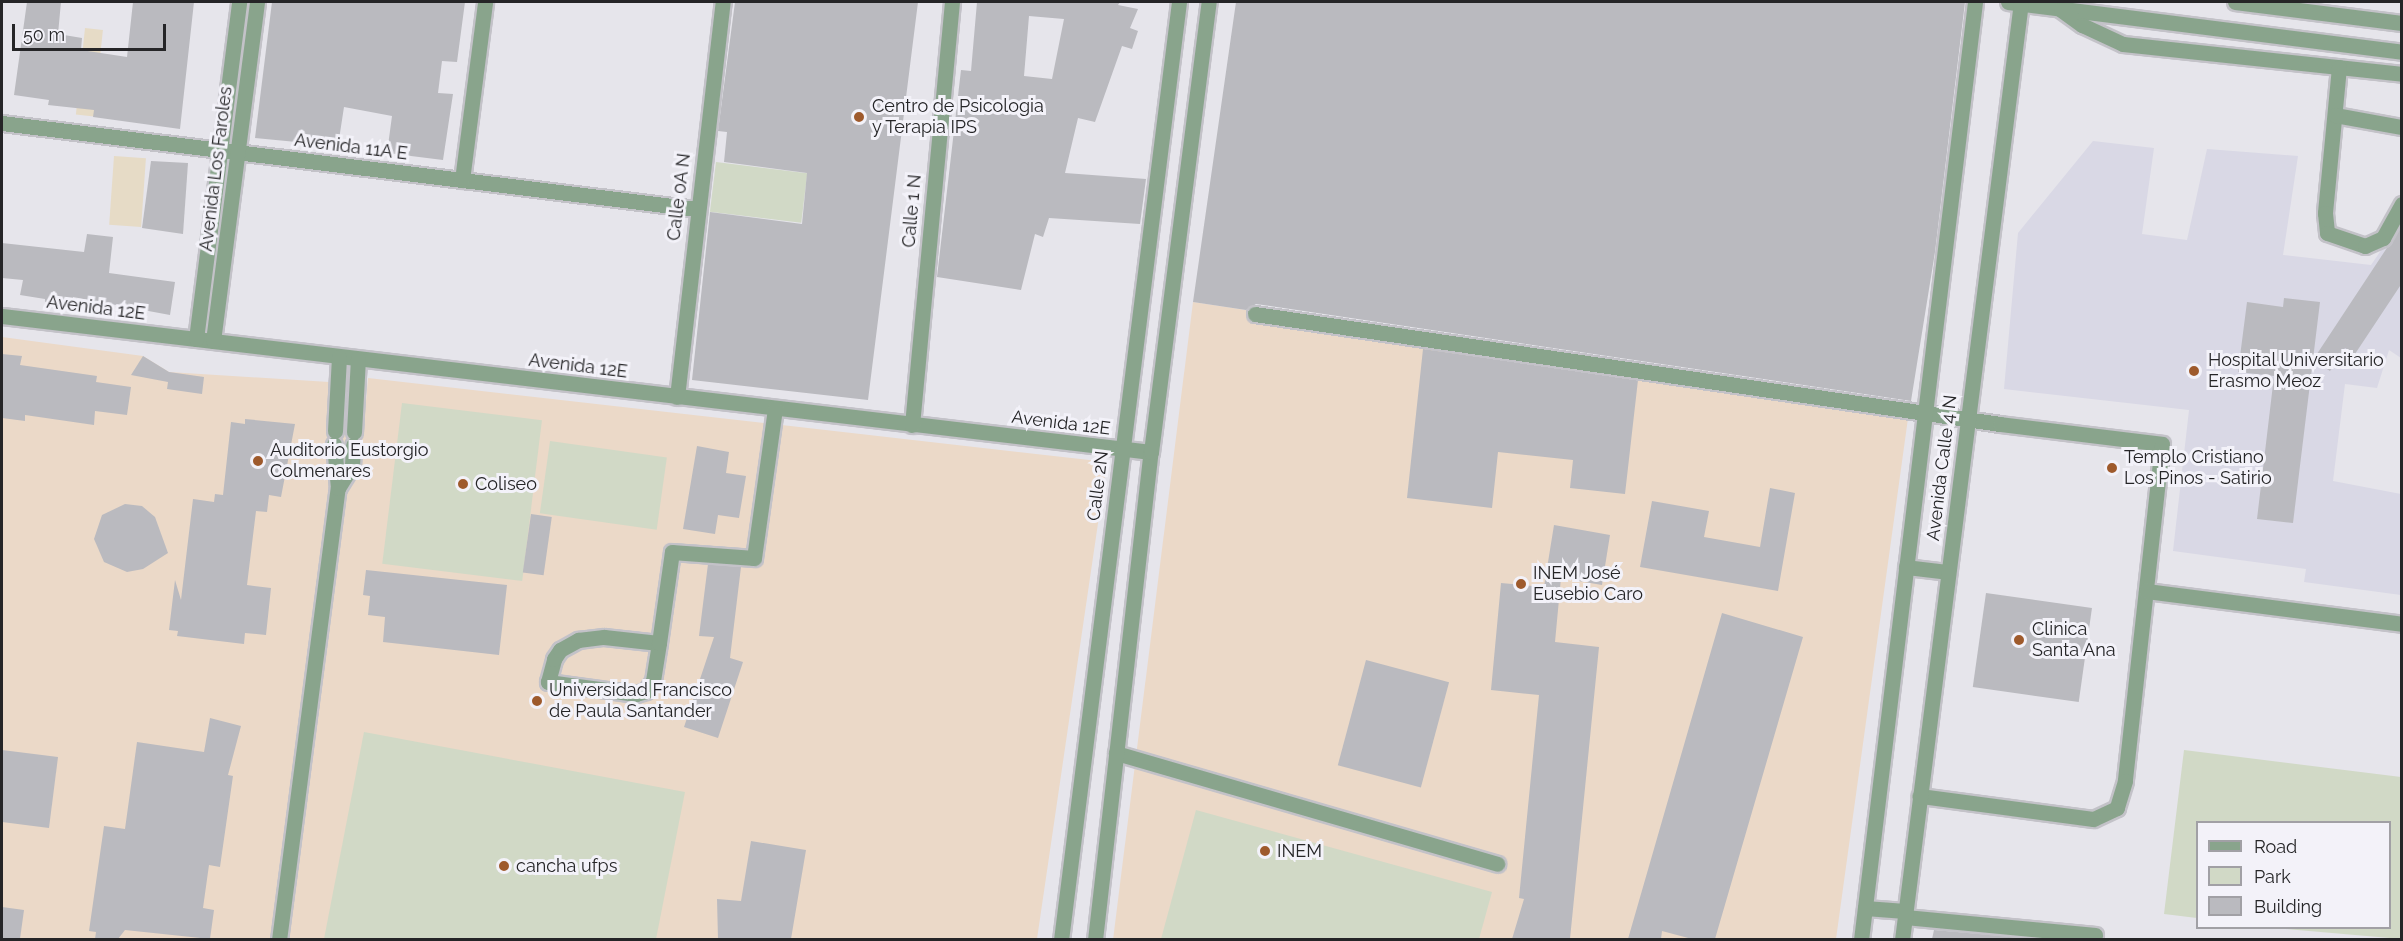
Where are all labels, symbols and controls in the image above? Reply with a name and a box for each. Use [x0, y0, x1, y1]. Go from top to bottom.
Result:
scale bar [15, 12, 170, 50]
text: 50 m [23, 24, 65, 45]
street label: Avenida Los Faroles [195, 85, 237, 253]
place label: Centro de Psicologia y Terapia IPS [872, 96, 1044, 138]
marker: Centro de Psicologia y Terapia IPS [850, 108, 868, 126]
street label: Avenida 11A E [293, 129, 409, 165]
street label: Calle 0A N [663, 152, 695, 242]
street label: Calle 1 N [898, 174, 926, 248]
street label: Avenida 12E [45, 291, 147, 325]
street label: Avenida 12E [527, 349, 629, 383]
place label: Hospital Universitario Erasmo Meoz [2208, 350, 2384, 392]
marker: Hospital Universitario Erasmo Meoz [2185, 362, 2203, 380]
street label: Avenida Calle 4 N [1922, 394, 1962, 542]
street label: Avenida 12E [1010, 406, 1112, 440]
place label: Auditorio Eustorgio Colmenares [270, 440, 428, 482]
place label: Templo Cristiano Los Pinos - Satirio [2124, 447, 2272, 490]
street label: Calle 2N [1083, 450, 1113, 522]
marker: Auditorio Eustorgio Colmenares [251, 454, 265, 468]
marker: Templo Cristiano Los Pinos - Satirio [2105, 461, 2119, 475]
place label: Coliseo [475, 473, 537, 495]
marker: Coliseo [456, 477, 470, 491]
place label: INEM José Eusebio Caro [1533, 563, 1643, 606]
marker: INEM José Eusebio Caro [1514, 577, 1528, 591]
place label: Clinica Santa Ana [2032, 619, 2116, 662]
marker: Clinica Santa Ana [2010, 631, 2028, 649]
place label: Universidad Francisco de Paula Santander [549, 680, 732, 722]
marker: Universidad Francisco de Paula Santander [530, 694, 544, 708]
legend [2196, 821, 2391, 929]
text: Road [2254, 836, 2297, 857]
place label: INEM [1277, 840, 1322, 862]
marker: INEM [1258, 844, 1272, 858]
place label: cancha ufps [516, 855, 617, 877]
marker: cancha ufps [497, 859, 511, 873]
text: Park [2254, 866, 2291, 887]
text: Building [2254, 896, 2322, 917]

